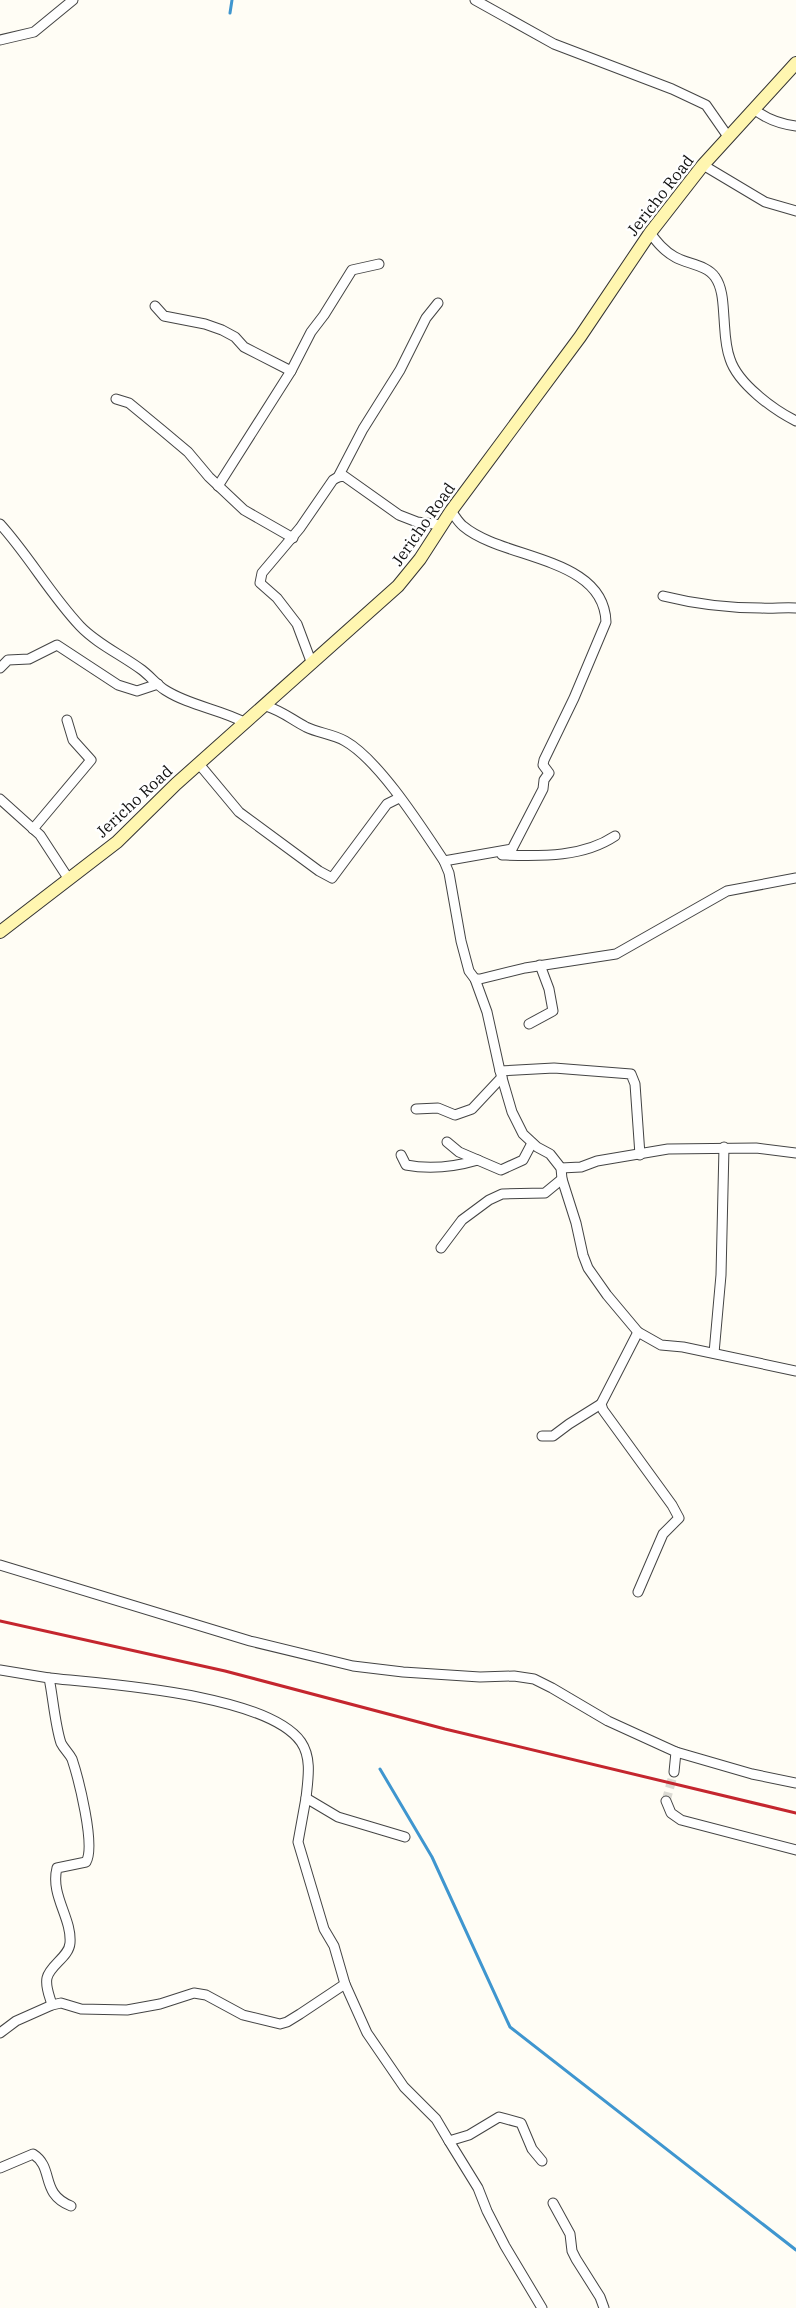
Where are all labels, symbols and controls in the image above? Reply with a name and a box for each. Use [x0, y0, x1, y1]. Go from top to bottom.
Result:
street label: Jericho Road [622, 150, 698, 239]
street label: Jericho Road [387, 478, 459, 569]
street label: Jericho Road [92, 760, 176, 841]

